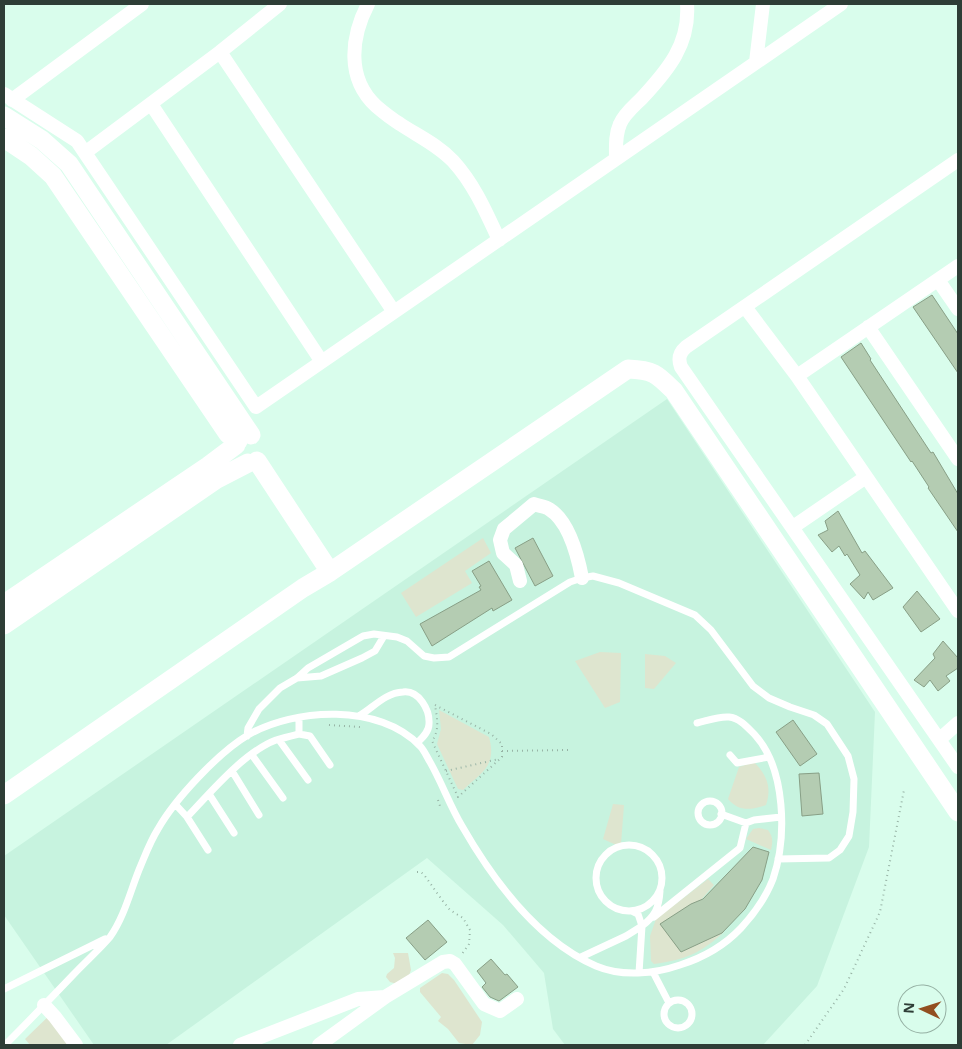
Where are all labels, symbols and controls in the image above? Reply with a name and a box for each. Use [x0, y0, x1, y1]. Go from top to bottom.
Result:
north arrow [897, 984, 947, 1034]
text: N [899, 1002, 918, 1014]

